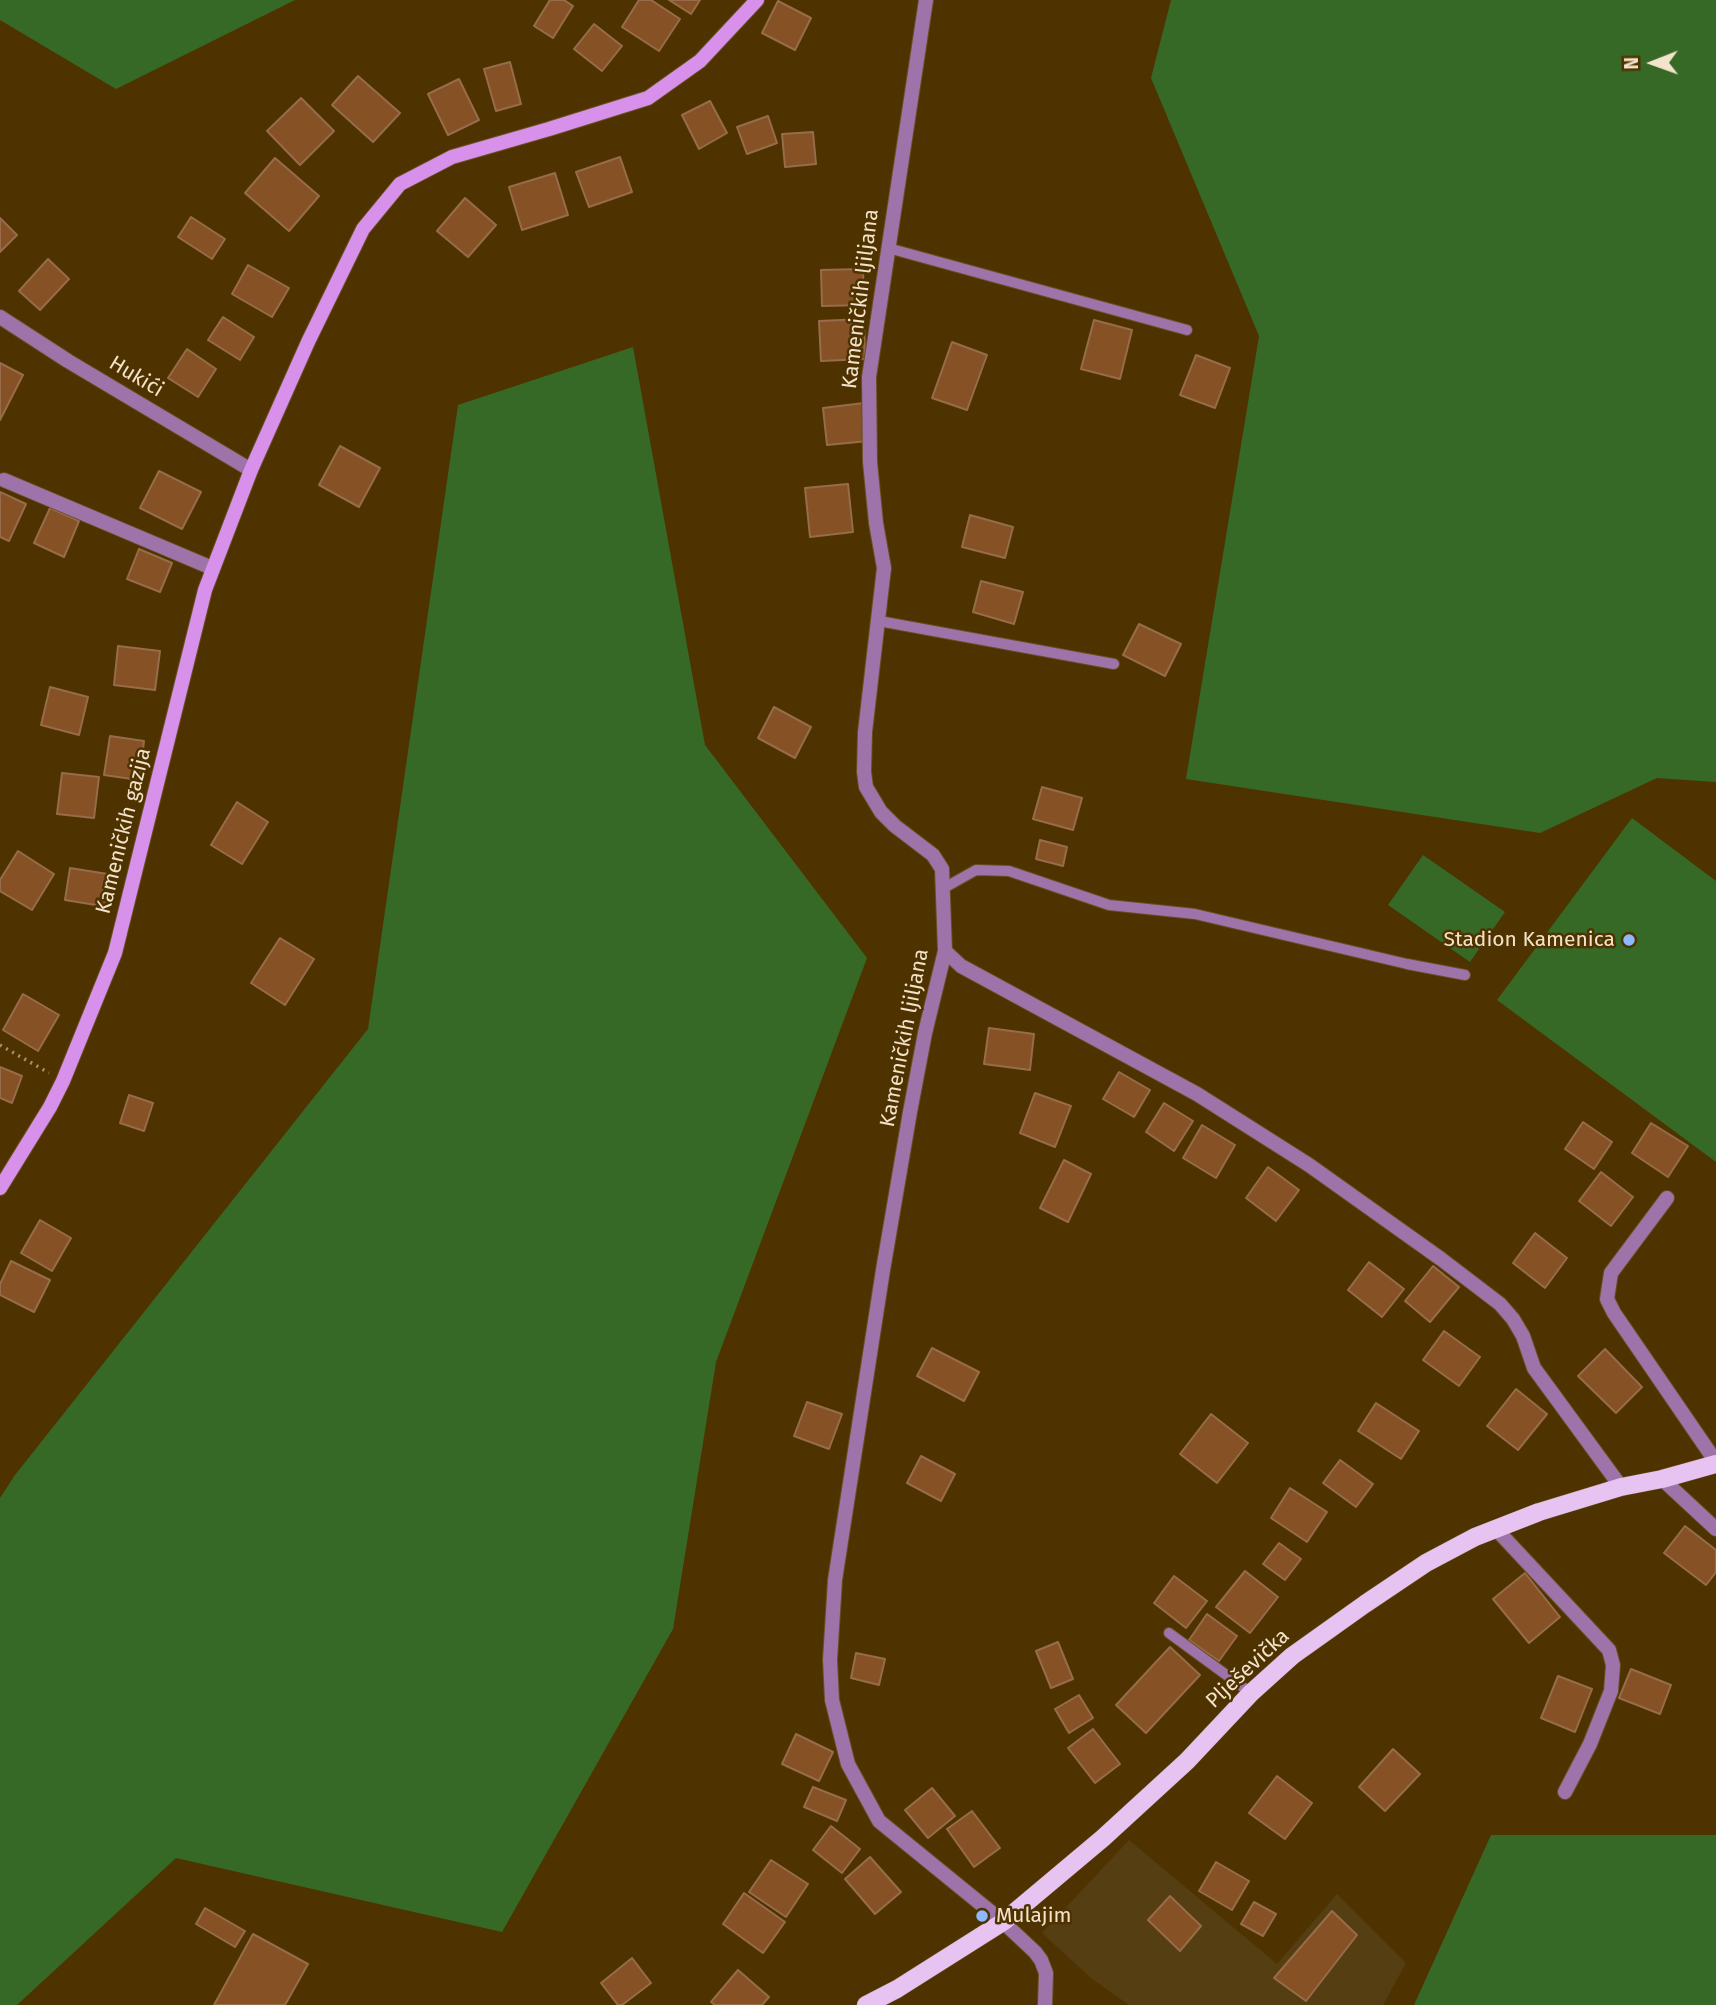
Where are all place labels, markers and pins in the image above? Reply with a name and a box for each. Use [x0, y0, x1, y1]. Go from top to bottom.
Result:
place label: Stadion Kamenica [1444, 927, 1615, 953]
marker: Stadion Kamenica [1621, 932, 1637, 948]
place label: Mulajim [996, 1903, 1072, 1929]
marker: Mulajim [974, 1908, 990, 1924]

